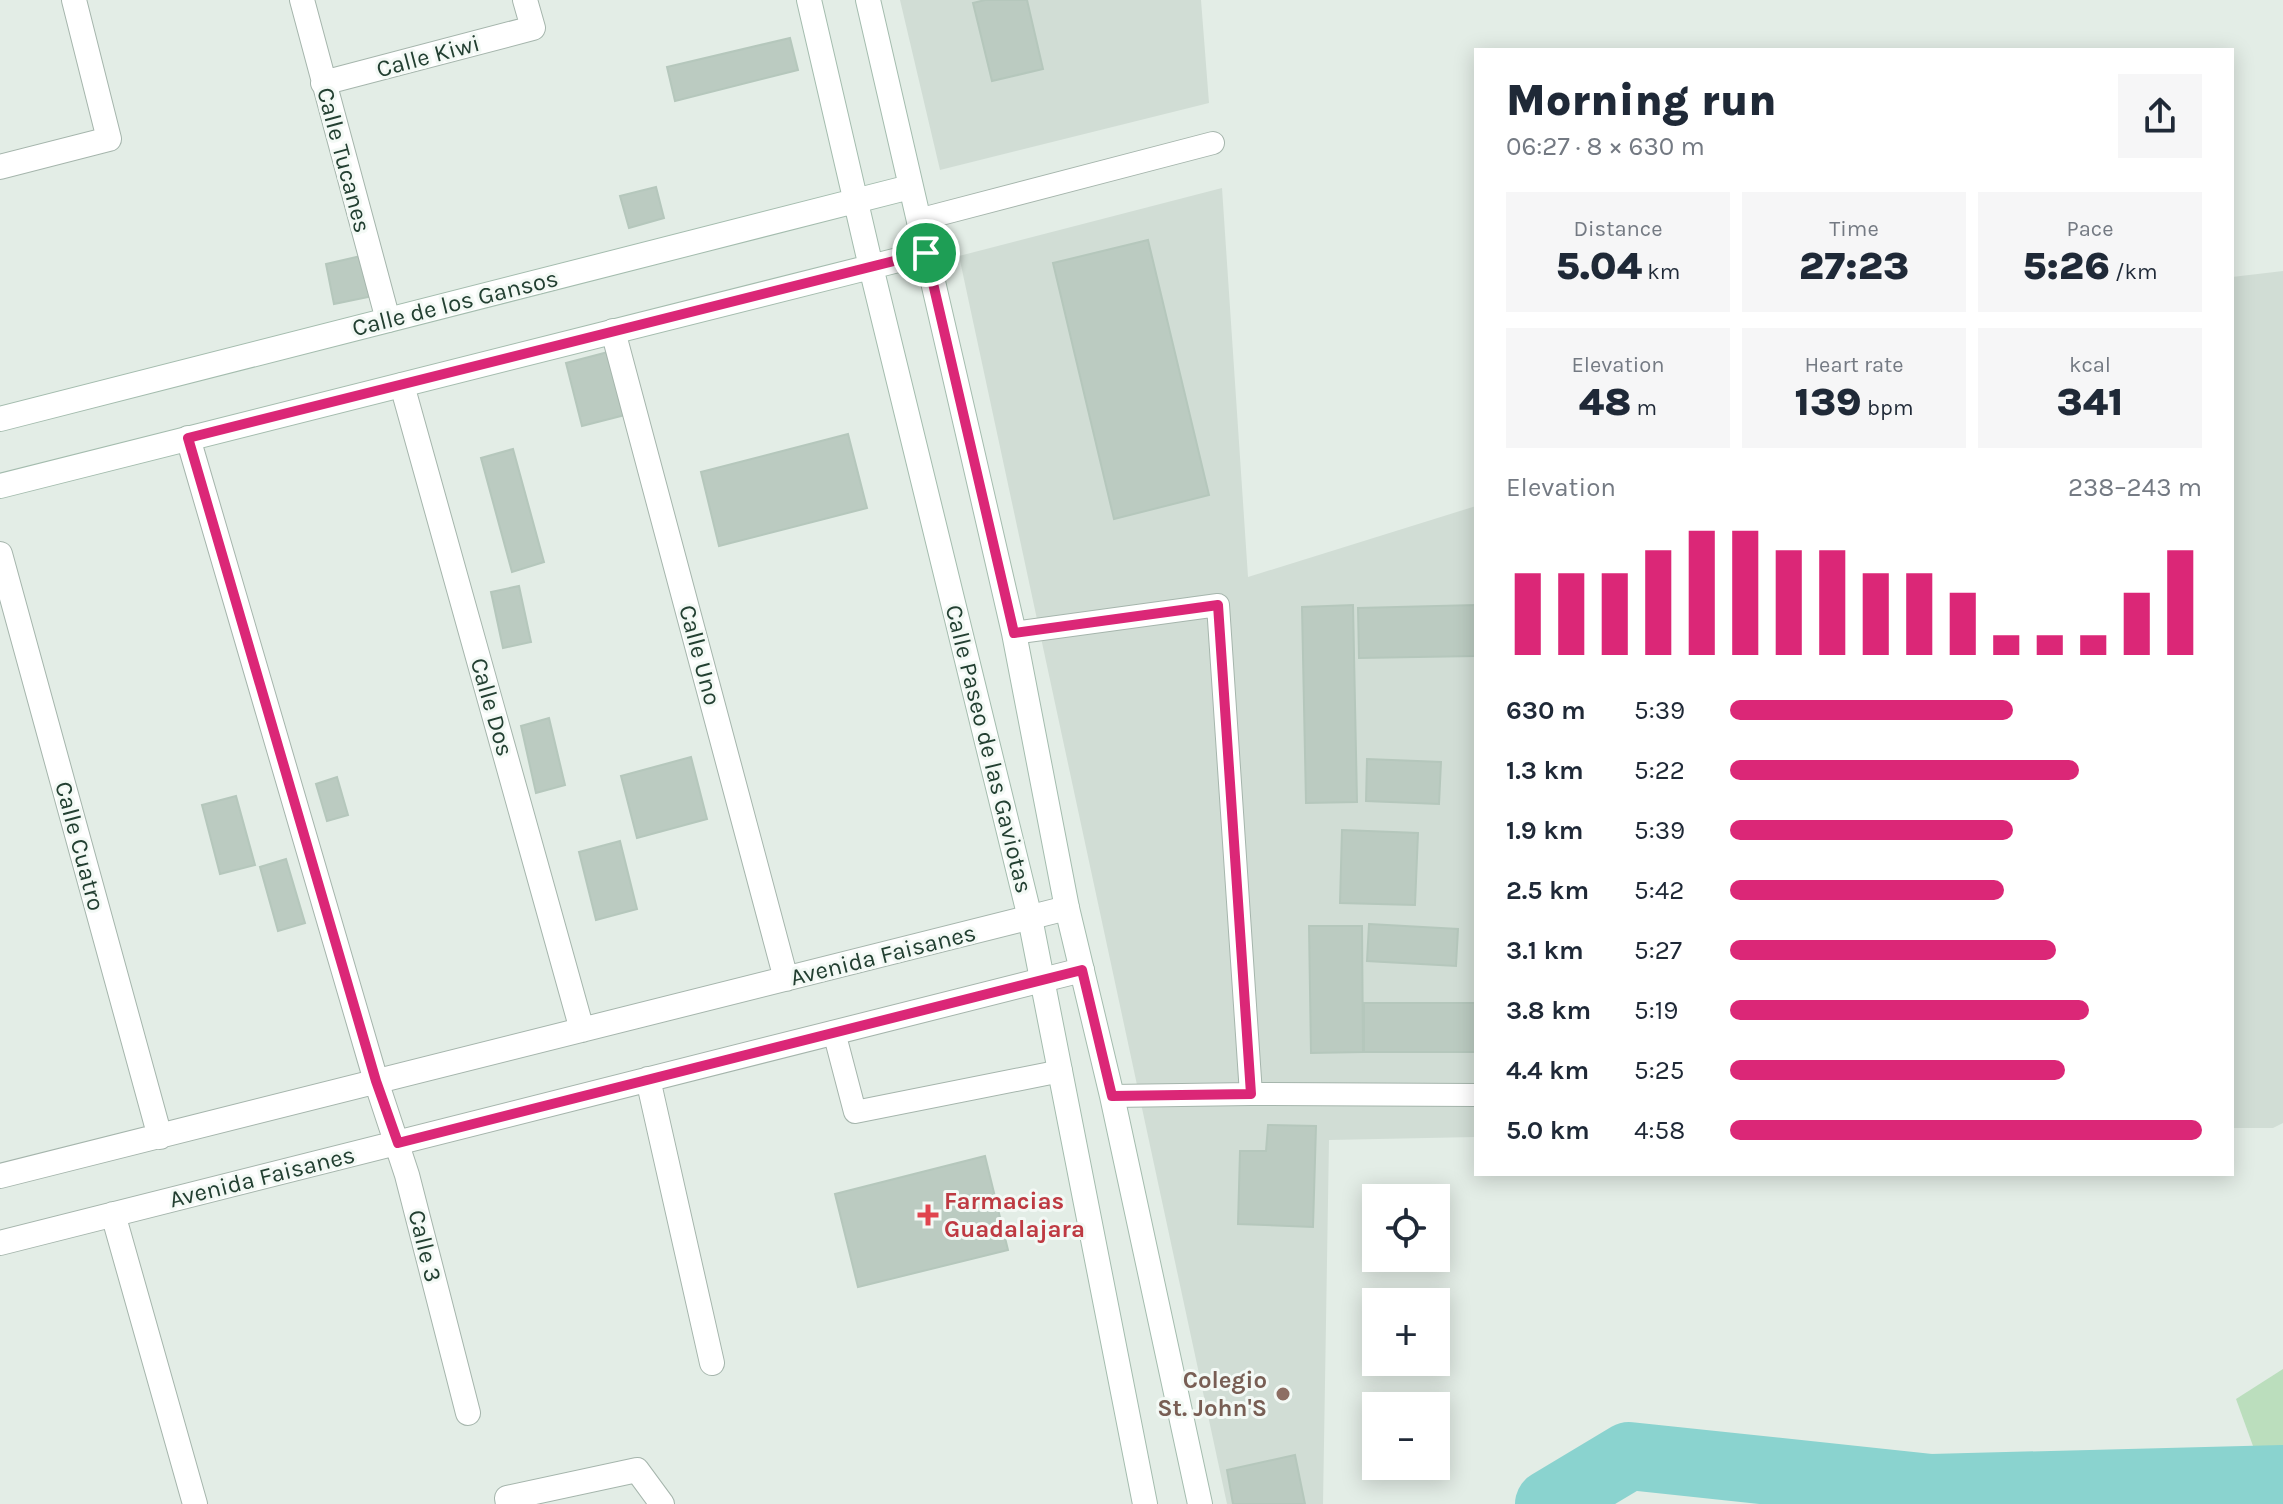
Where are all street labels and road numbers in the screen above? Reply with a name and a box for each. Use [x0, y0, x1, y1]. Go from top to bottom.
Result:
street label: Calle Kiwi [373, 29, 483, 83]
street label: Calle Tucanes [311, 84, 377, 236]
street label: Calle de los Gansos [349, 264, 561, 342]
street label: Calle Uno [673, 602, 727, 708]
street label: Calle Paseo de las Gaviotas [940, 602, 1038, 896]
street label: Calle Dos [465, 655, 519, 759]
street label: Calle Cuatro [49, 778, 111, 914]
street label: Avenida Faisanes [787, 918, 979, 992]
street label: Avenida Faisanes [166, 1140, 358, 1214]
street label: Calle 3 [403, 1207, 447, 1285]

